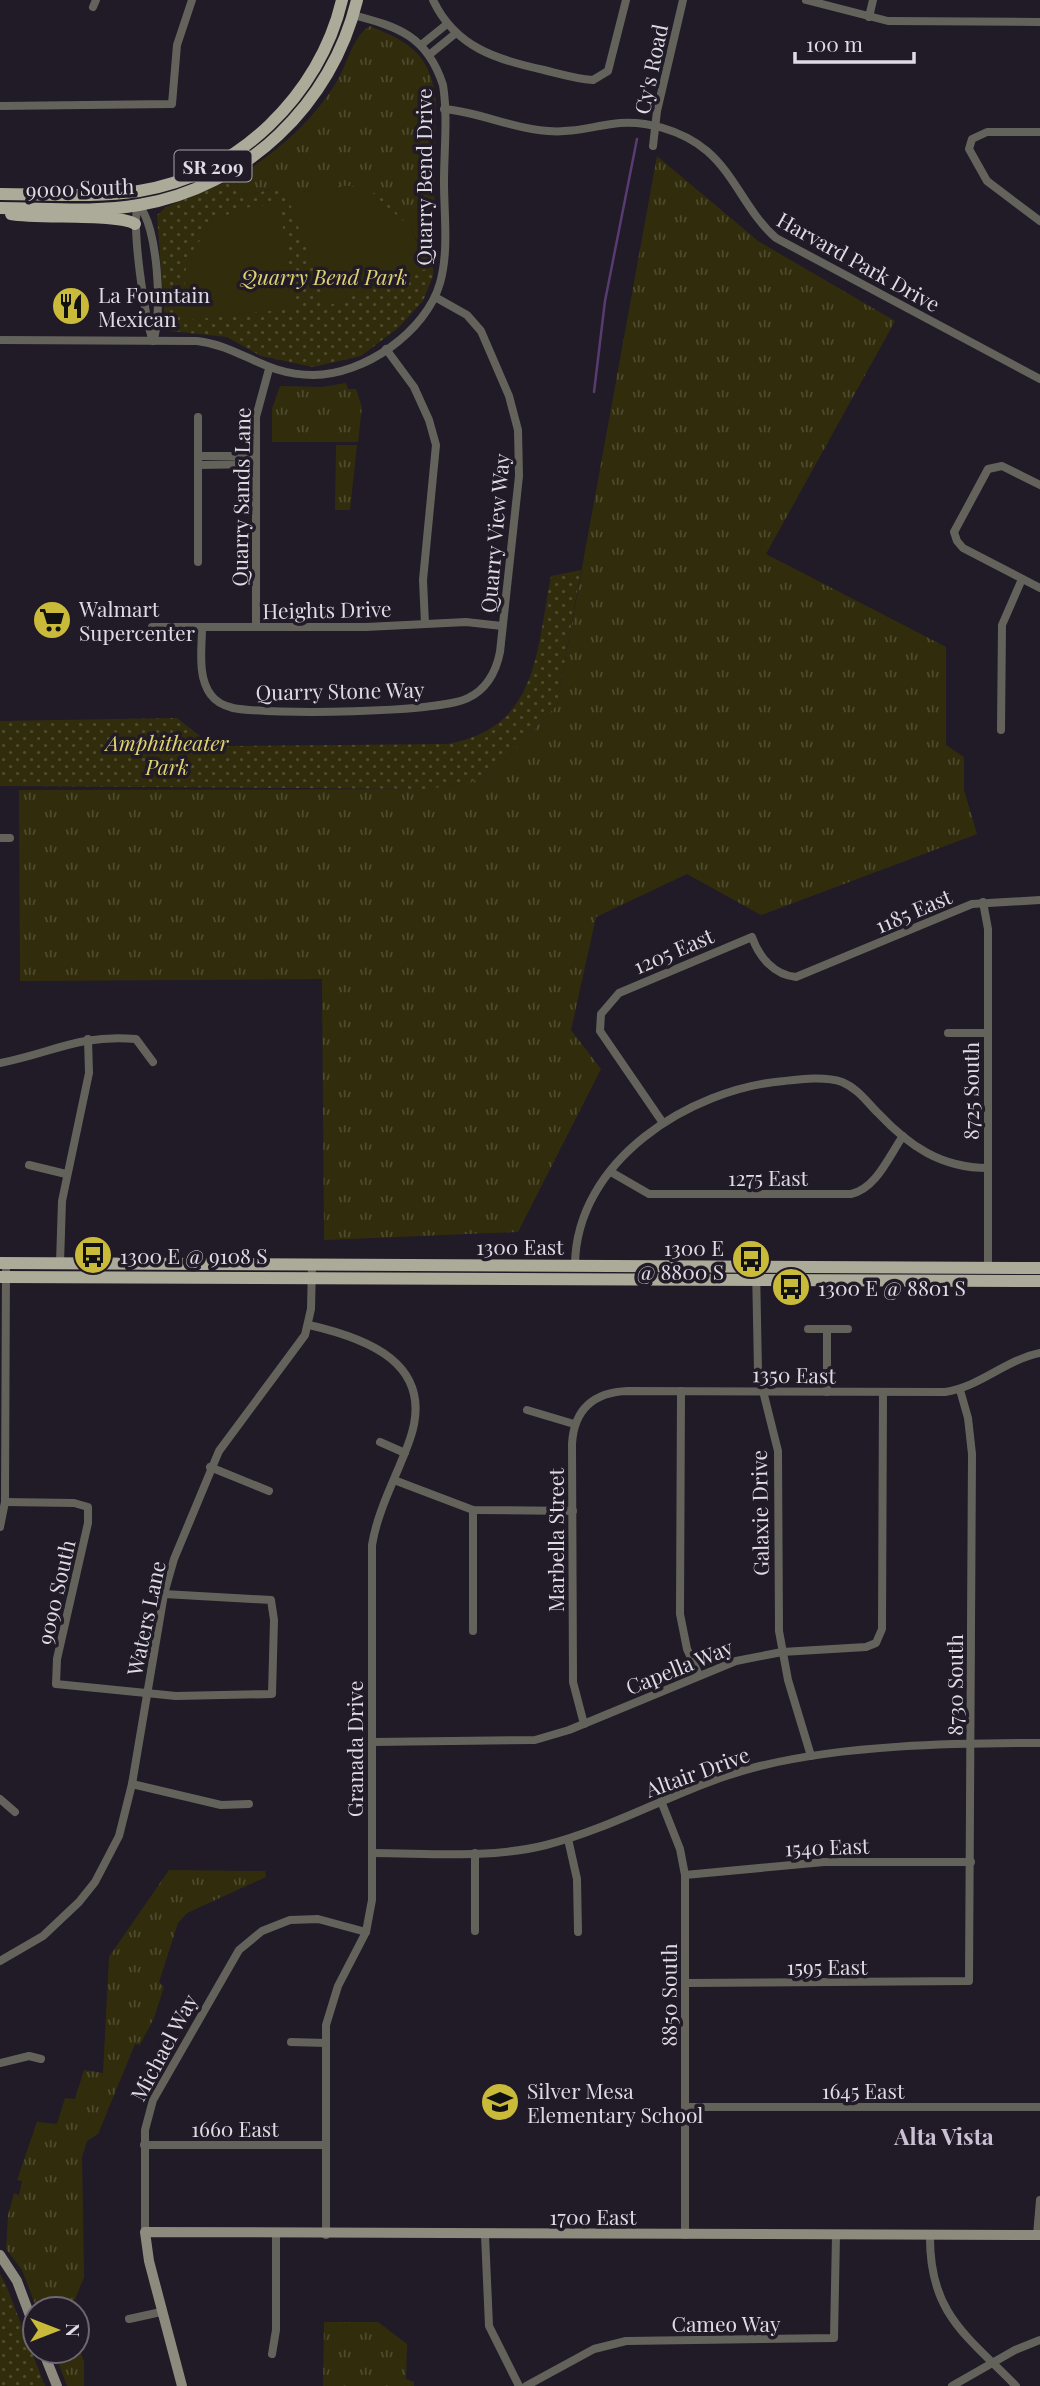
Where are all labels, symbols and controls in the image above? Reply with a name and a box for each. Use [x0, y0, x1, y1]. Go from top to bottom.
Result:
street label: Cy's Road [627, 21, 673, 117]
scale bar [795, 21, 914, 65]
text: 100 m [806, 29, 863, 57]
street label: Quarry Bend Drive [409, 88, 437, 266]
road number: SR 209 [174, 150, 252, 182]
street label: 9000 South [25, 171, 135, 203]
street label: Harvard Park Drive [773, 205, 945, 317]
park label: Quarry Bend Park [240, 262, 408, 290]
place label: La Fountain Mexican [98, 280, 211, 332]
restaurant icon: La Fountain Mexican [50, 285, 92, 327]
street label: Quarry Sands Lane [224, 407, 256, 587]
street label: Quarry View Way [473, 452, 515, 614]
place label: Walmart Supercenter [78, 594, 196, 646]
street label: Heights Drive [262, 594, 392, 624]
supermarket icon: Walmart Supercenter [31, 599, 73, 641]
street label: Quarry Stone Way [255, 675, 425, 705]
park label: Amphitheater Park [104, 728, 229, 780]
street label: 1185 East [871, 881, 956, 939]
street label: 1205 East [629, 920, 718, 979]
street label: 8725 South [956, 1041, 984, 1140]
street label: 1275 East [728, 1163, 809, 1191]
street label: 1300 East [476, 1232, 564, 1260]
place label: 1300 E @ 8800 S [637, 1233, 724, 1285]
bus stop icon: 1300 E @ 9108 S [72, 1234, 114, 1276]
bus stop icon: 1300 E @ 8800 S [730, 1238, 772, 1280]
place label: 1300 E @ 9108 S [120, 1241, 268, 1269]
bus stop icon: 1300 E @ 8801 S [770, 1266, 812, 1308]
place label: 1300 E @ 8801 S [818, 1273, 966, 1301]
street label: 1350 East [752, 1359, 837, 1389]
street label: Galaxie Drive [744, 1450, 774, 1576]
street label: Marbella Street [541, 1468, 569, 1612]
street label: 9090 South [29, 1536, 81, 1647]
street label: Waters Lane [119, 1558, 171, 1679]
street label: Capella Way [621, 1632, 737, 1700]
street label: 8730 South [940, 1634, 968, 1736]
street label: Granada Drive [340, 1681, 368, 1817]
street label: Altair Drive [640, 1739, 753, 1803]
street label: 1540 East [784, 1831, 870, 1861]
street label: 8850 South [654, 1943, 682, 2047]
street label: 1595 East [787, 1952, 868, 1980]
street label: Michael Way [123, 1988, 203, 2105]
place label: Silver Mesa Elementary School [527, 2076, 703, 2128]
street label: 1645 East [822, 2076, 905, 2104]
school or university icon: Silver Mesa Elementary School [479, 2081, 521, 2123]
street label: 1660 East [191, 2114, 279, 2142]
district label: Alta Vista [893, 2120, 994, 2151]
street label: 1700 East [550, 2202, 637, 2230]
north arrow [21, 2295, 91, 2365]
street label: Cameo Way [671, 2309, 781, 2337]
text: N [61, 2323, 87, 2337]

